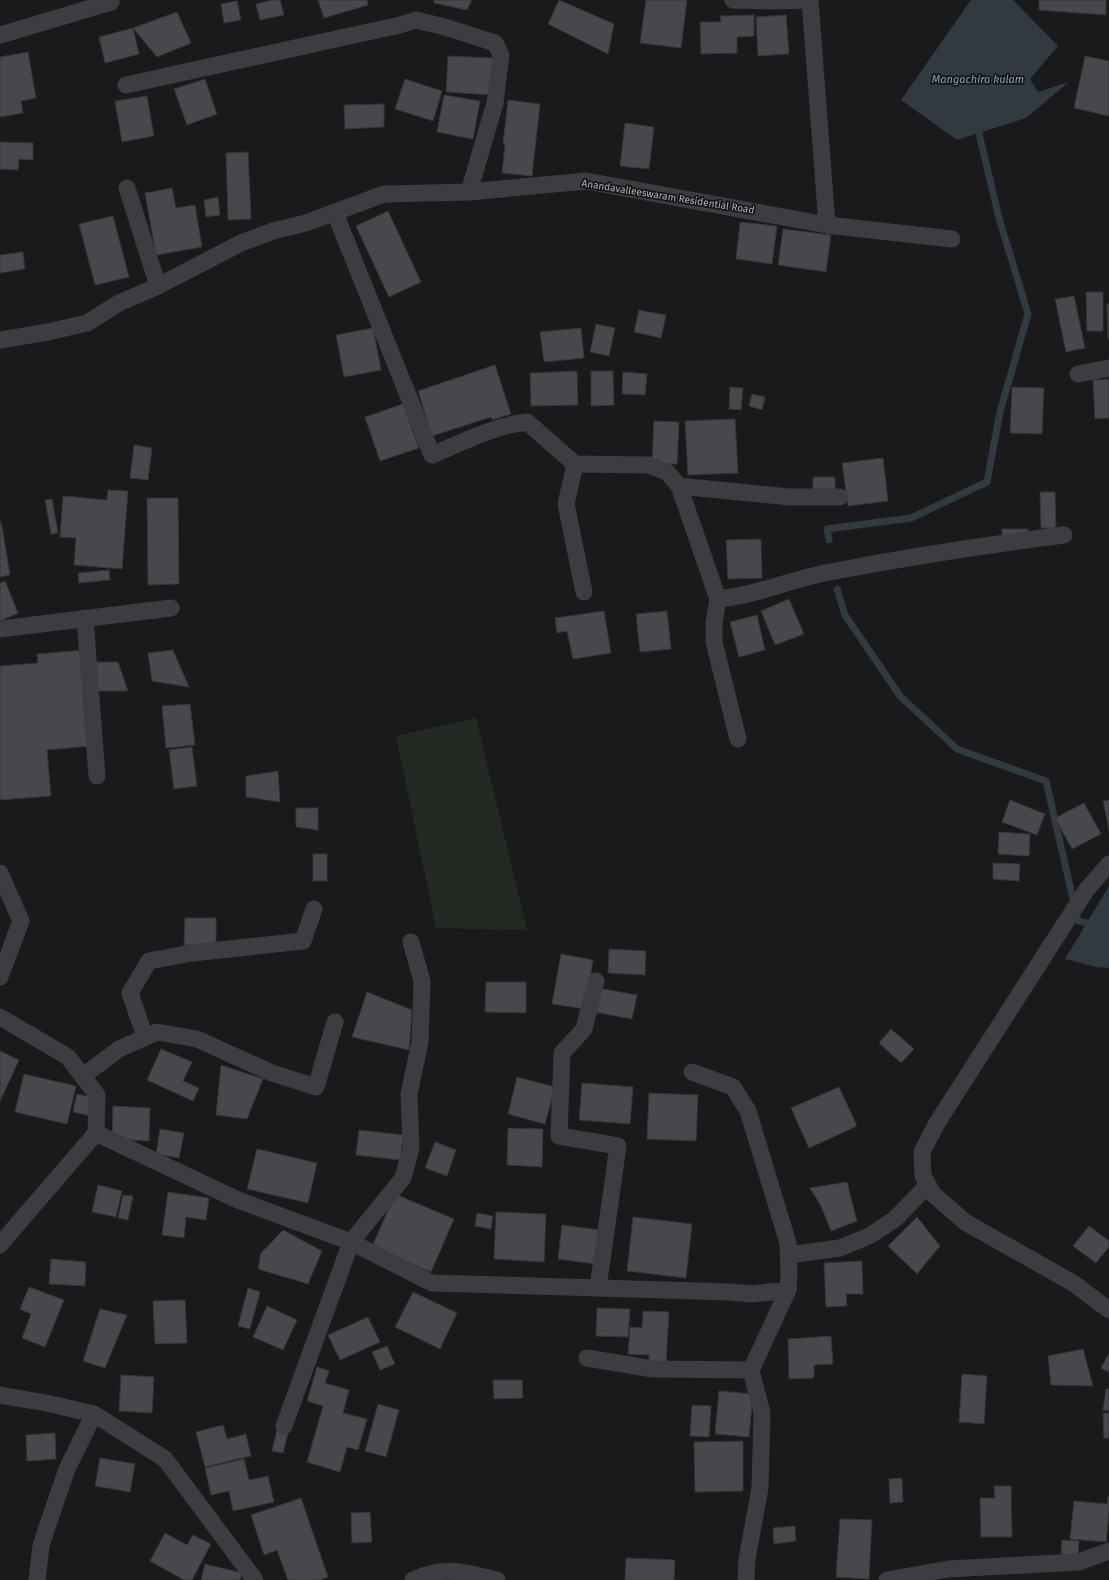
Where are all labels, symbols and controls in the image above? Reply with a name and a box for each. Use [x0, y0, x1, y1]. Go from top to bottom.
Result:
water label: Mangachira kulam [932, 73, 1024, 86]
street label: Anandavalleeswaram Residential Road [581, 177, 755, 217]

